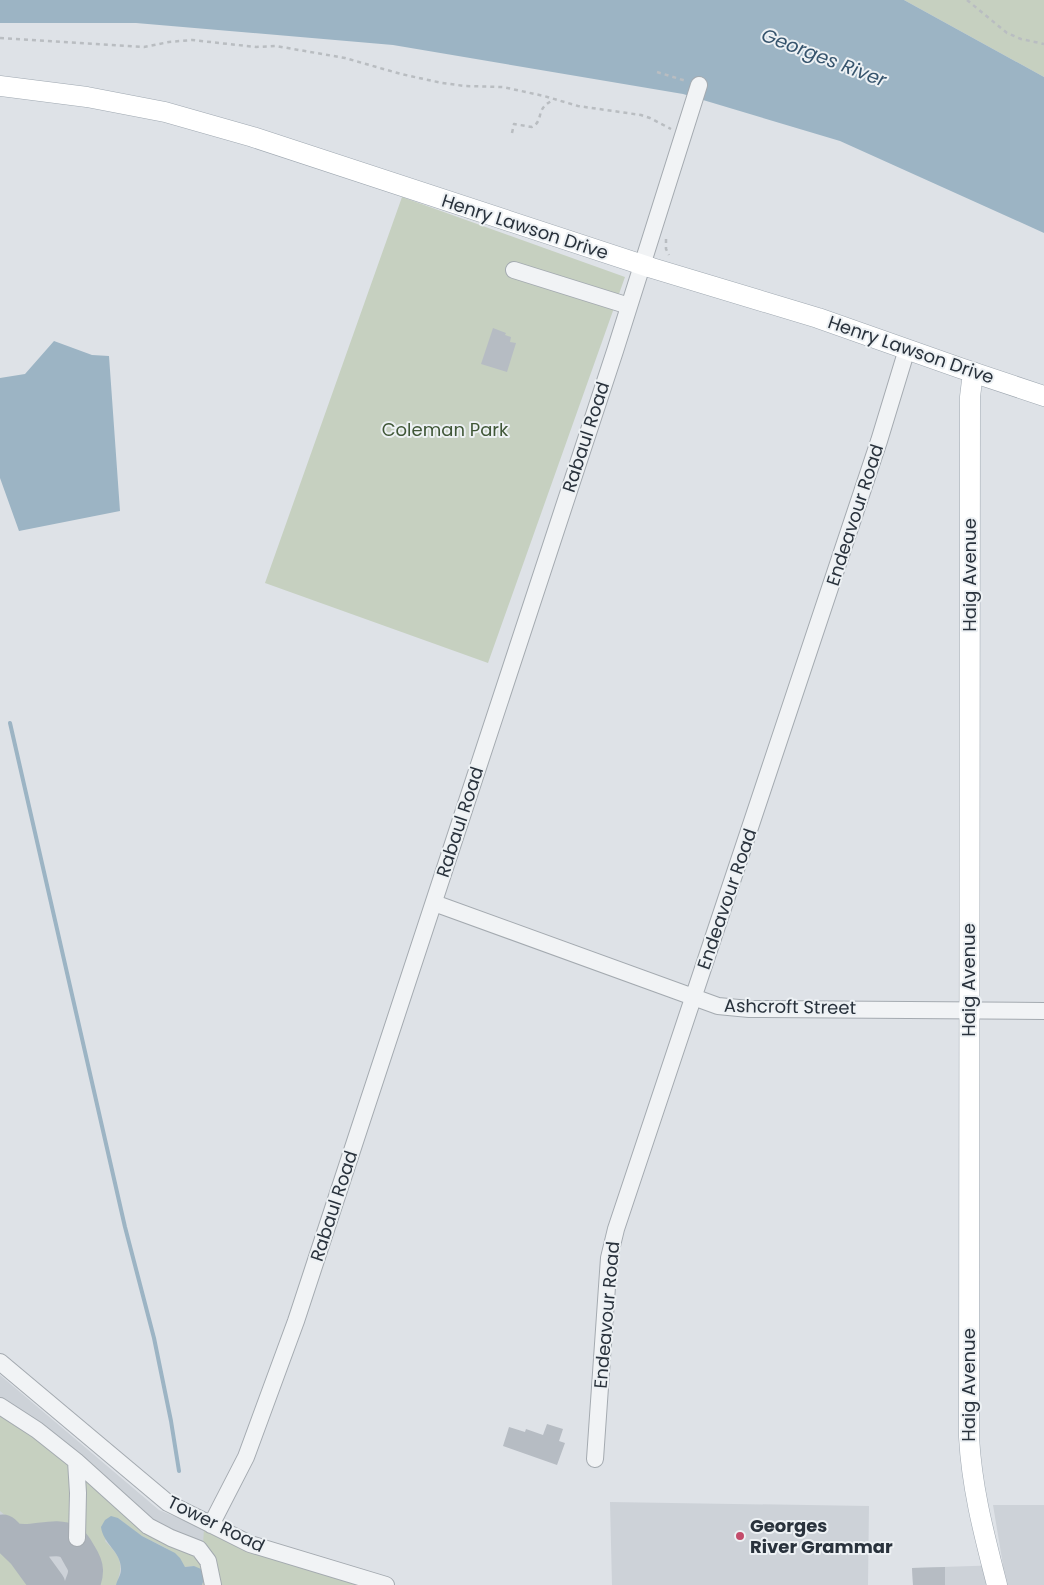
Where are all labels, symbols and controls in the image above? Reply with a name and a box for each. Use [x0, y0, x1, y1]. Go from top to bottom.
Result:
water label: Georges River [757, 21, 891, 94]
street label: Henry Lawson Drive [439, 188, 612, 265]
street label: Henry Lawson Drive [825, 309, 997, 390]
street label: Rabaul Road [556, 378, 615, 495]
park label: Coleman Park [382, 417, 509, 442]
street label: Endeavour Road [820, 441, 889, 589]
street label: Haig Avenue [957, 518, 982, 632]
street label: Rabaul Road [430, 763, 489, 880]
street label: Endeavour Road [691, 825, 762, 973]
street label: Haig Avenue [956, 923, 981, 1037]
street label: Ashcroft Street [724, 993, 856, 1020]
street label: Rabaul Road [304, 1147, 363, 1264]
street label: Endeavour Road [588, 1240, 625, 1390]
street label: Haig Avenue [956, 1328, 981, 1442]
street label: Tower Road [163, 1489, 269, 1558]
place label: Georges River Grammar [750, 1513, 893, 1559]
marker: Georges River Grammar [734, 1530, 746, 1542]

